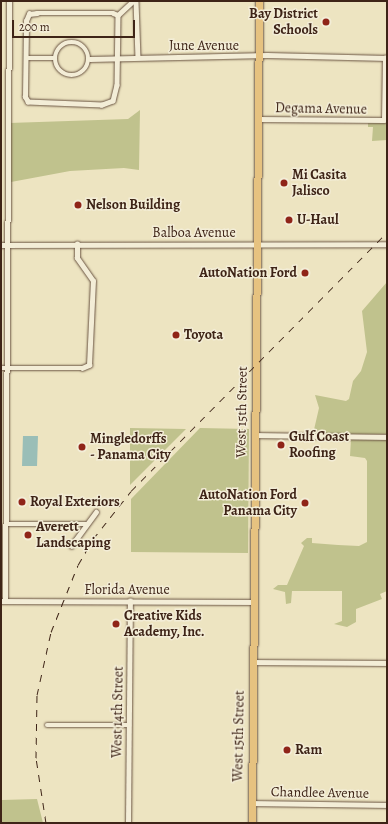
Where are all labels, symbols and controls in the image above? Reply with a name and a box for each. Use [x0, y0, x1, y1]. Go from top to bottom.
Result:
place label: Bay District Schools [249, 6, 318, 38]
scale bar [14, 12, 137, 38]
marker: Bay District Schools [321, 17, 331, 27]
text: 200 m [19, 19, 50, 35]
street label: June Avenue [169, 38, 239, 54]
street label: Degama Avenue [275, 100, 367, 118]
place label: Mi Casita Jalisco [292, 167, 347, 200]
marker: Mi Casita Jalisco [279, 178, 289, 188]
place label: Nelson Building [86, 197, 180, 213]
marker: Nelson Building [73, 200, 83, 210]
place label: U-Haul [297, 212, 339, 228]
marker: U-Haul [284, 215, 294, 225]
street label: Balboa Avenue [152, 225, 236, 241]
place label: AutoNation Ford [199, 265, 297, 281]
marker: AutoNation Ford [300, 268, 310, 278]
place label: Toyota [184, 327, 223, 343]
marker: Toyota [171, 330, 181, 340]
street label: West 15th Street [233, 366, 251, 458]
place label: Gulf Coast Roofing [289, 429, 349, 462]
place label: Mingledorffs - Panama City [90, 431, 171, 464]
marker: Gulf Coast Roofing [276, 440, 286, 450]
marker: Mingledorffs - Panama City [77, 442, 87, 452]
place label: AutoNation Ford Panama City [199, 487, 297, 520]
place label: Royal Exteriors [30, 494, 120, 510]
marker: Royal Exteriors [17, 497, 27, 507]
marker: AutoNation Ford Panama City [300, 498, 310, 508]
place label: Averett Landscaping [36, 519, 111, 552]
marker: Averett Landscaping [23, 530, 33, 540]
street label: Florida Avenue [84, 582, 170, 598]
place label: Creative Kids Academy, Inc. [124, 608, 205, 640]
marker: Creative Kids Academy, Inc. [111, 619, 121, 629]
street label: West 14th Street [109, 666, 127, 758]
street label: West 15th Street [230, 690, 248, 782]
place label: Ram [295, 742, 322, 758]
marker: Ram [282, 745, 292, 755]
street label: Chandlee Avenue [271, 784, 369, 802]

